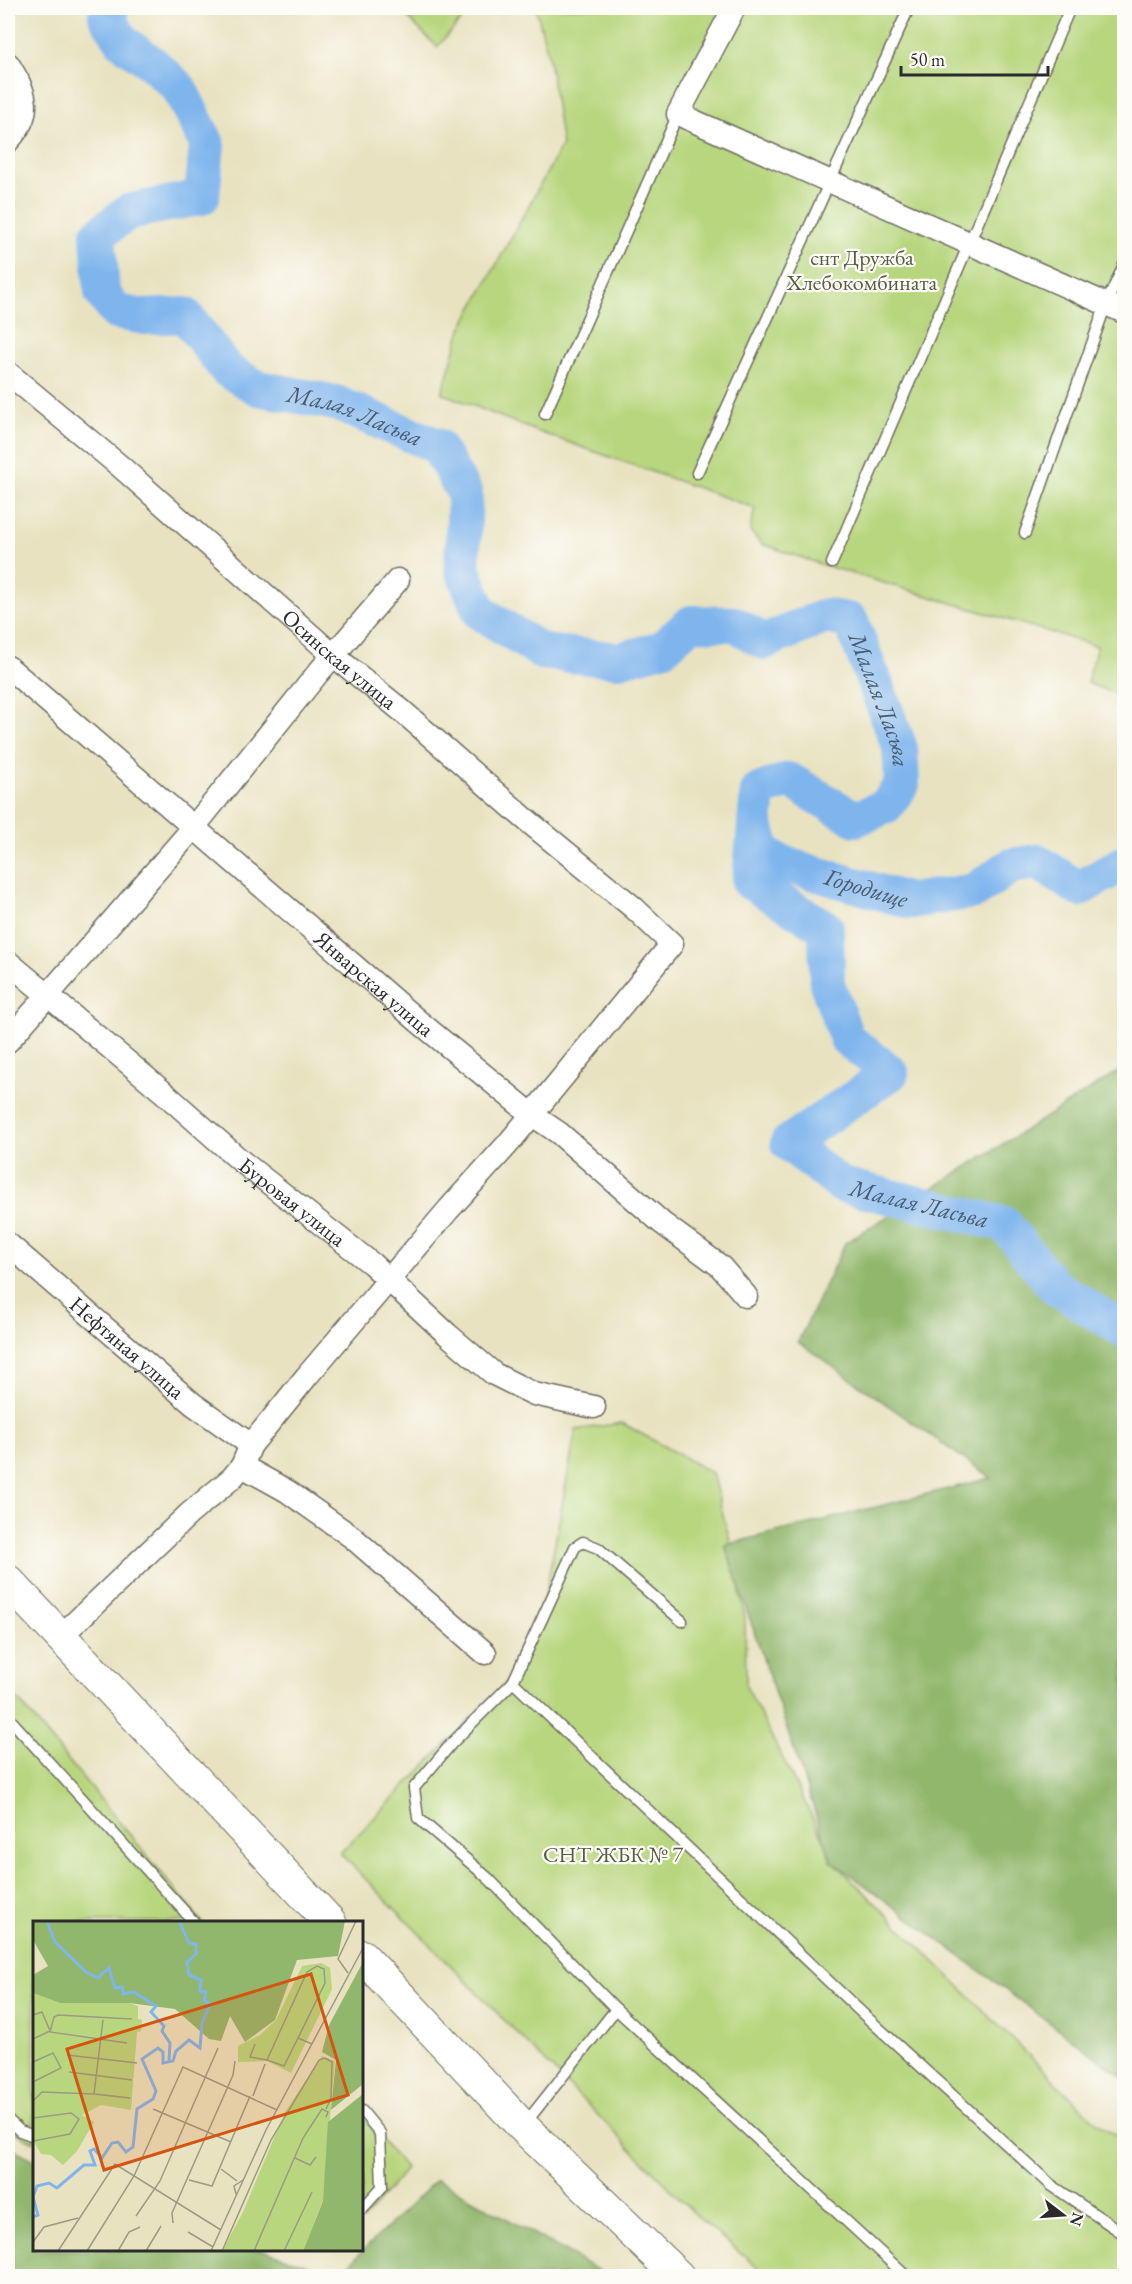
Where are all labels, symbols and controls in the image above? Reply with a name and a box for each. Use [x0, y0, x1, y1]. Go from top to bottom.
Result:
scale bar [901, 39, 1048, 77]
text: 50 m [910, 48, 945, 71]
park label: снт Дружба Хлебокомбината [786, 243, 938, 297]
water label: Малая Ласьва [283, 378, 427, 453]
street label: Осинская улица [276, 603, 403, 716]
water label: Малая Ласьва [841, 626, 917, 768]
water label: Городище [820, 861, 912, 915]
street label: Январская улица [307, 923, 440, 1043]
street label: Буровая улица [233, 1151, 352, 1253]
water label: Малая Ласьва [845, 1171, 992, 1235]
street label: Нефтяная улица [63, 1290, 191, 1406]
park label: СНТ ЖБК № 7 [543, 1840, 683, 1869]
inset map [33, 1921, 363, 2251]
north arrow [1033, 2185, 1093, 2245]
text: N [1065, 2210, 1089, 2229]

